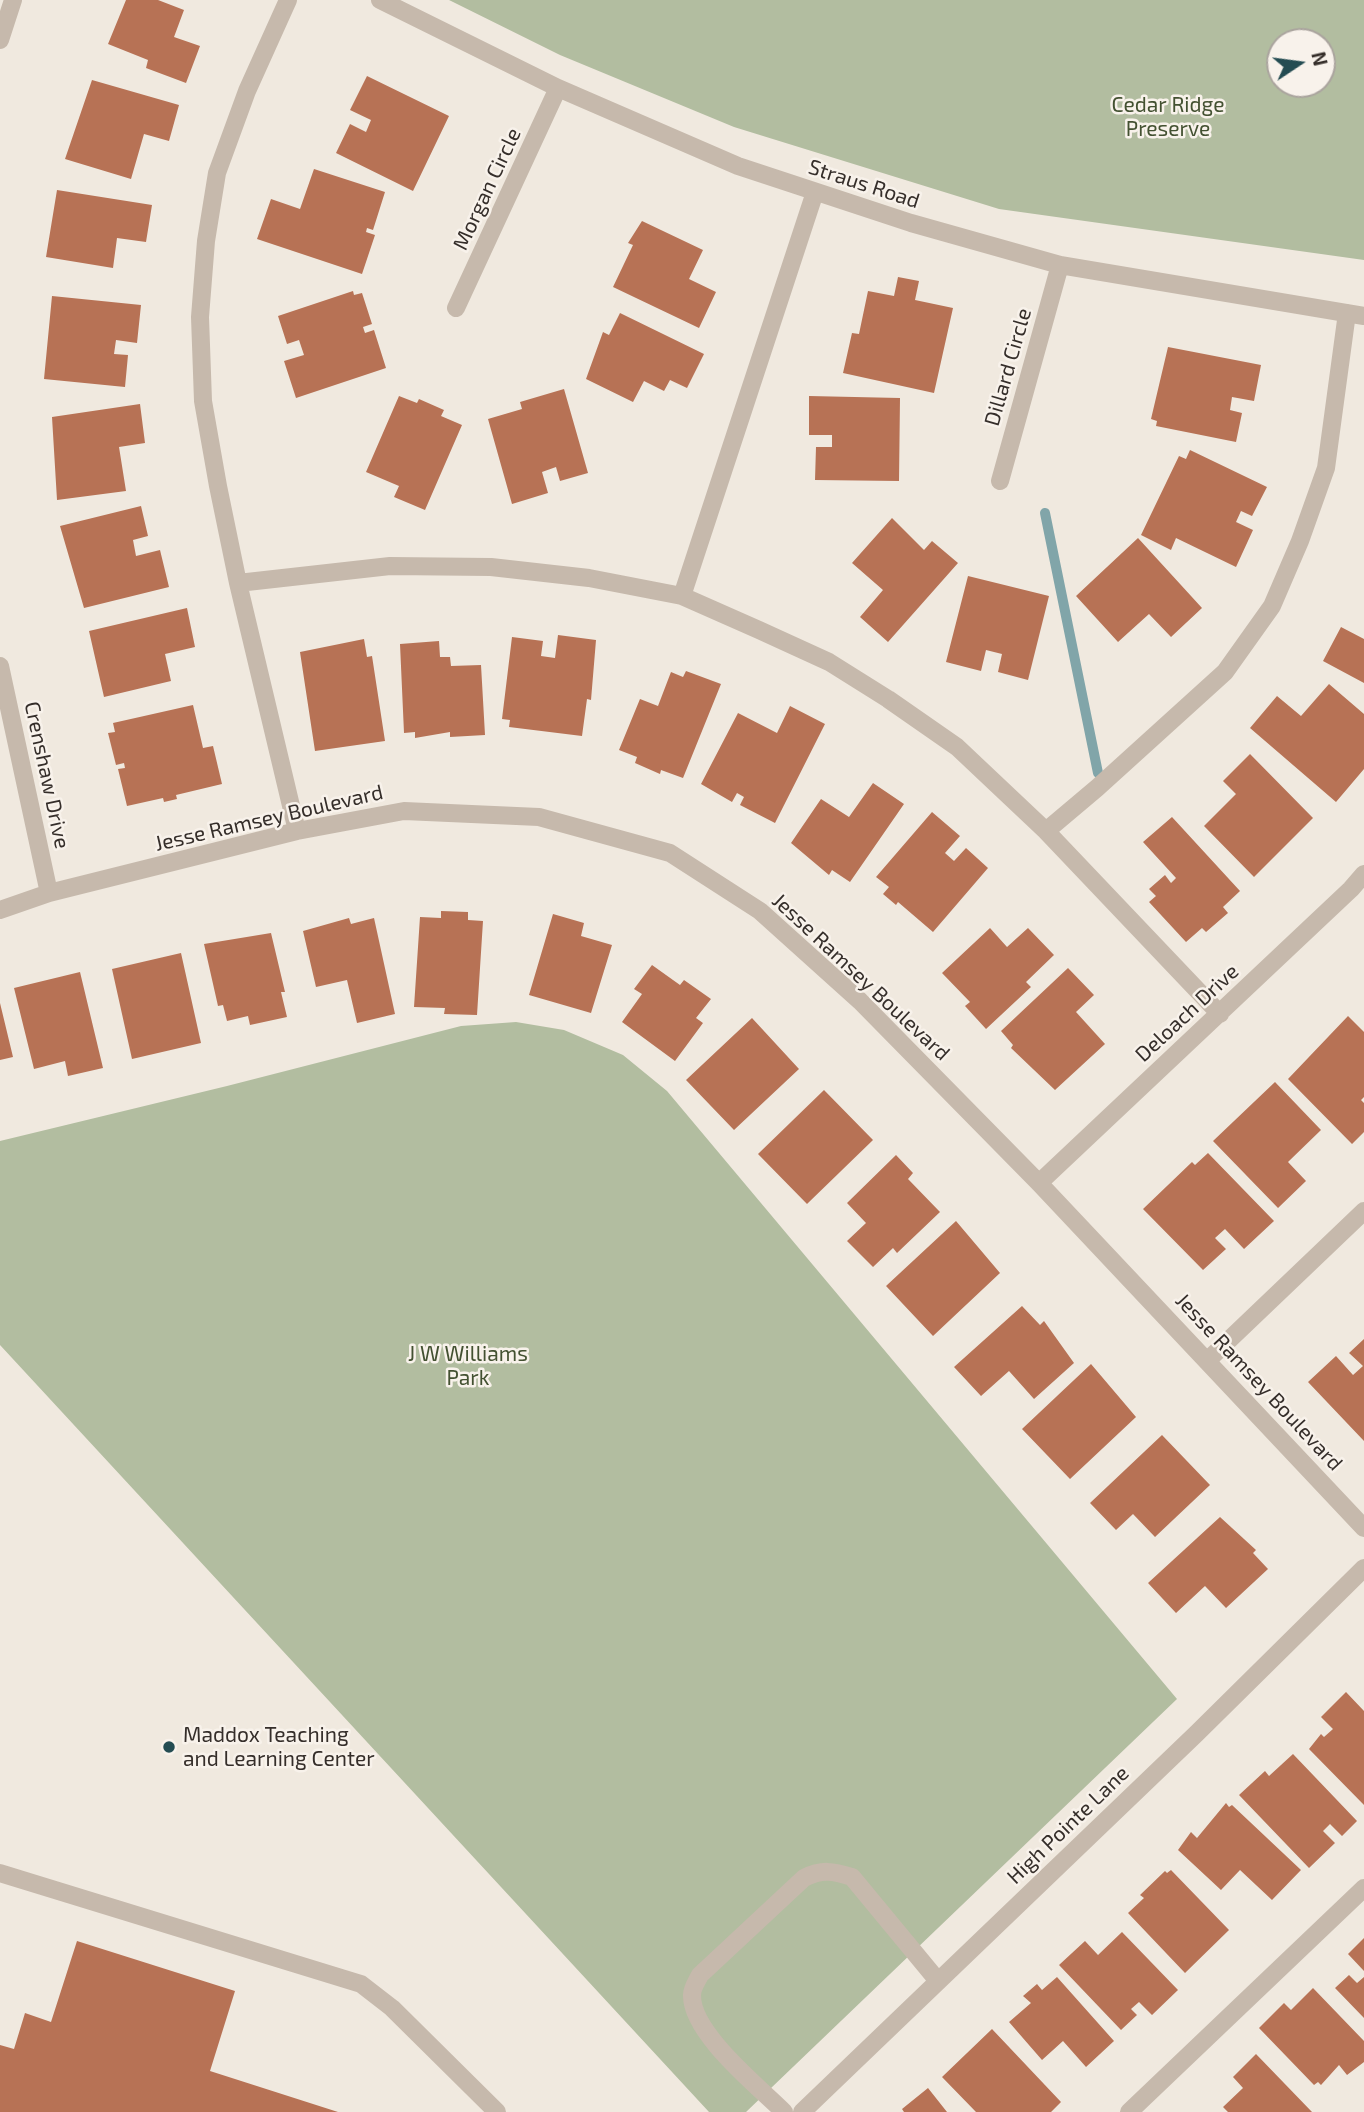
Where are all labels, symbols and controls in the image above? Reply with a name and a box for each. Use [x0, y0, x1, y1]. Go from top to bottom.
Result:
north arrow [1266, 28, 1336, 98]
text: N [1307, 49, 1333, 68]
park label: Cedar Ridge Preserve [1111, 92, 1225, 142]
street label: Morgan Circle [448, 124, 526, 254]
street label: Straus Road [805, 154, 923, 214]
street label: Dillard Circle [979, 305, 1037, 429]
street label: Crenshaw Drive [19, 699, 75, 851]
street label: Jesse Ramsey Boulevard [152, 779, 386, 857]
street label: Jesse Ramsey Boulevard [767, 888, 955, 1066]
street label: Deloach Drive [1130, 959, 1244, 1067]
street label: Jesse Ramsey Boulevard [1170, 1288, 1348, 1476]
park label: J W Williams Park [408, 1341, 528, 1391]
place label: Maddox Teaching and Learning Center [183, 1722, 375, 1772]
marker: Maddox Teaching and Learning Center [161, 1739, 177, 1755]
street label: High Pointe Lane [1002, 1761, 1134, 1889]

